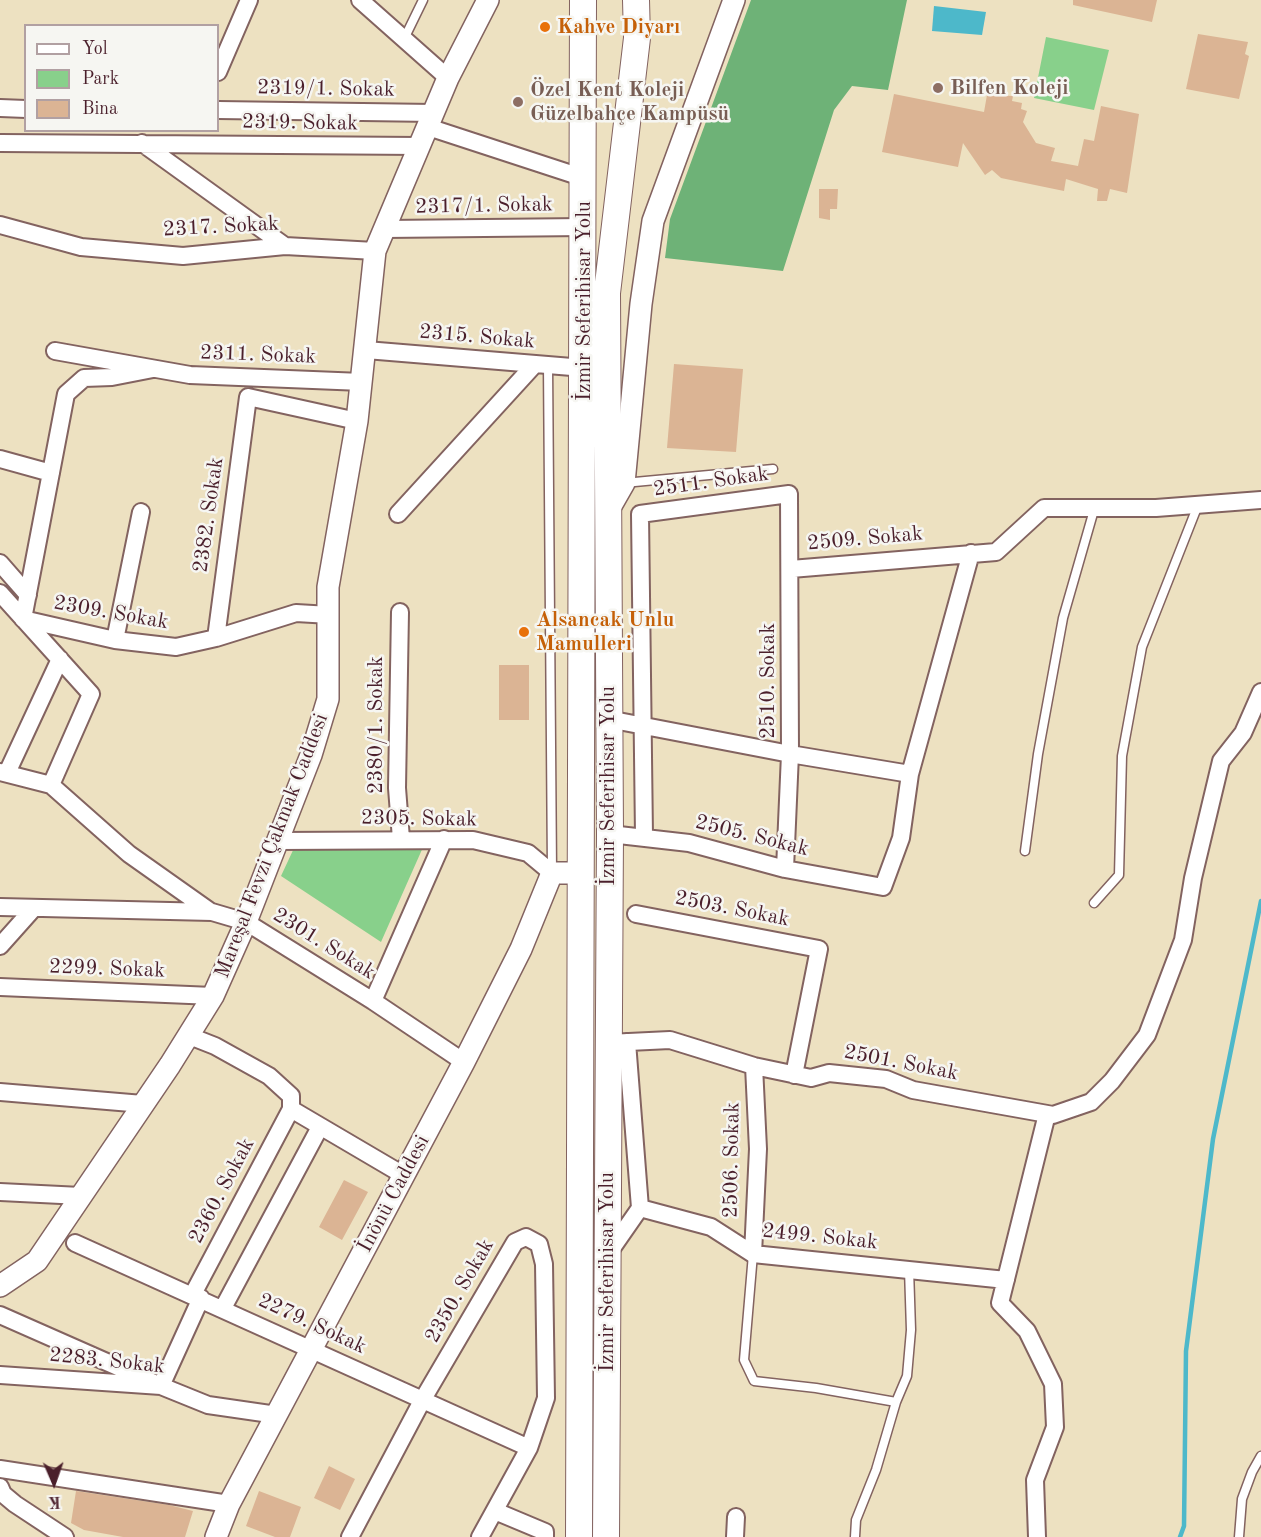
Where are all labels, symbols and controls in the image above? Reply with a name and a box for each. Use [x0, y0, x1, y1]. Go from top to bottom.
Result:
place label: Kahve Diyarı [557, 14, 680, 40]
marker: Kahve Diyarı [538, 20, 552, 34]
legend [24, 24, 219, 132]
text: Yol [82, 40, 108, 58]
text: Park [82, 70, 119, 88]
street label: 2319/1. Sokak [257, 75, 395, 103]
place label: Bilfen Koleji [950, 75, 1068, 101]
place label: Özel Kent Koleji Güzelbahçe Kampüsü [530, 77, 729, 127]
marker: Bilfen Koleji [931, 81, 945, 95]
marker: Özel Kent Koleji Güzelbahçe Kampüsü [511, 95, 525, 109]
text: Bina [82, 100, 118, 118]
street label: 2319. Sokak [242, 109, 358, 137]
street label: 2317/1. Sokak [415, 192, 553, 220]
street label: İzmir Seferihisar Yolu [571, 201, 597, 401]
street label: 2317. Sokak [162, 211, 280, 243]
street label: 2315. Sokak [418, 319, 536, 355]
street label: 2311. Sokak [200, 340, 316, 370]
street label: 2382. Sokak [188, 456, 230, 574]
street label: 2511. Sokak [652, 461, 770, 503]
street label: 2509. Sokak [806, 521, 924, 557]
street label: 2309. Sokak [52, 591, 170, 635]
place label: Alsancak Unlu Mamulleri [536, 607, 674, 657]
street label: 2510. Sokak [755, 623, 781, 739]
marker: Alsancak Unlu Mamulleri [517, 625, 531, 639]
street label: 2380/1. Sokak [363, 656, 389, 794]
street label: İzmir Seferihisar Yolu [595, 686, 621, 886]
street label: Mareşal Fevzi Çakmak Caddesi [210, 710, 334, 982]
street label: 2305. Sokak [361, 805, 477, 833]
street label: 2505. Sokak [693, 810, 811, 862]
street label: 2503. Sokak [673, 886, 791, 932]
street label: 2301. Sokak [268, 903, 380, 985]
street label: 2299. Sokak [49, 954, 165, 984]
street label: 2501. Sokak [842, 1040, 960, 1086]
street label: 2506. Sokak [718, 1102, 746, 1218]
street label: İnönü Caddesi [353, 1131, 435, 1257]
street label: 2360. Sokak [184, 1134, 260, 1248]
street label: İzmir Seferihisar Yolu [594, 1172, 620, 1372]
street label: 2499. Sokak [761, 1218, 879, 1256]
street label: 2350. Sokak [420, 1234, 500, 1348]
street label: 2279. Sokak [254, 1288, 370, 1360]
street label: 2283. Sokak [48, 1342, 166, 1380]
north arrow [24, 1453, 84, 1513]
text: K [48, 1493, 61, 1509]

